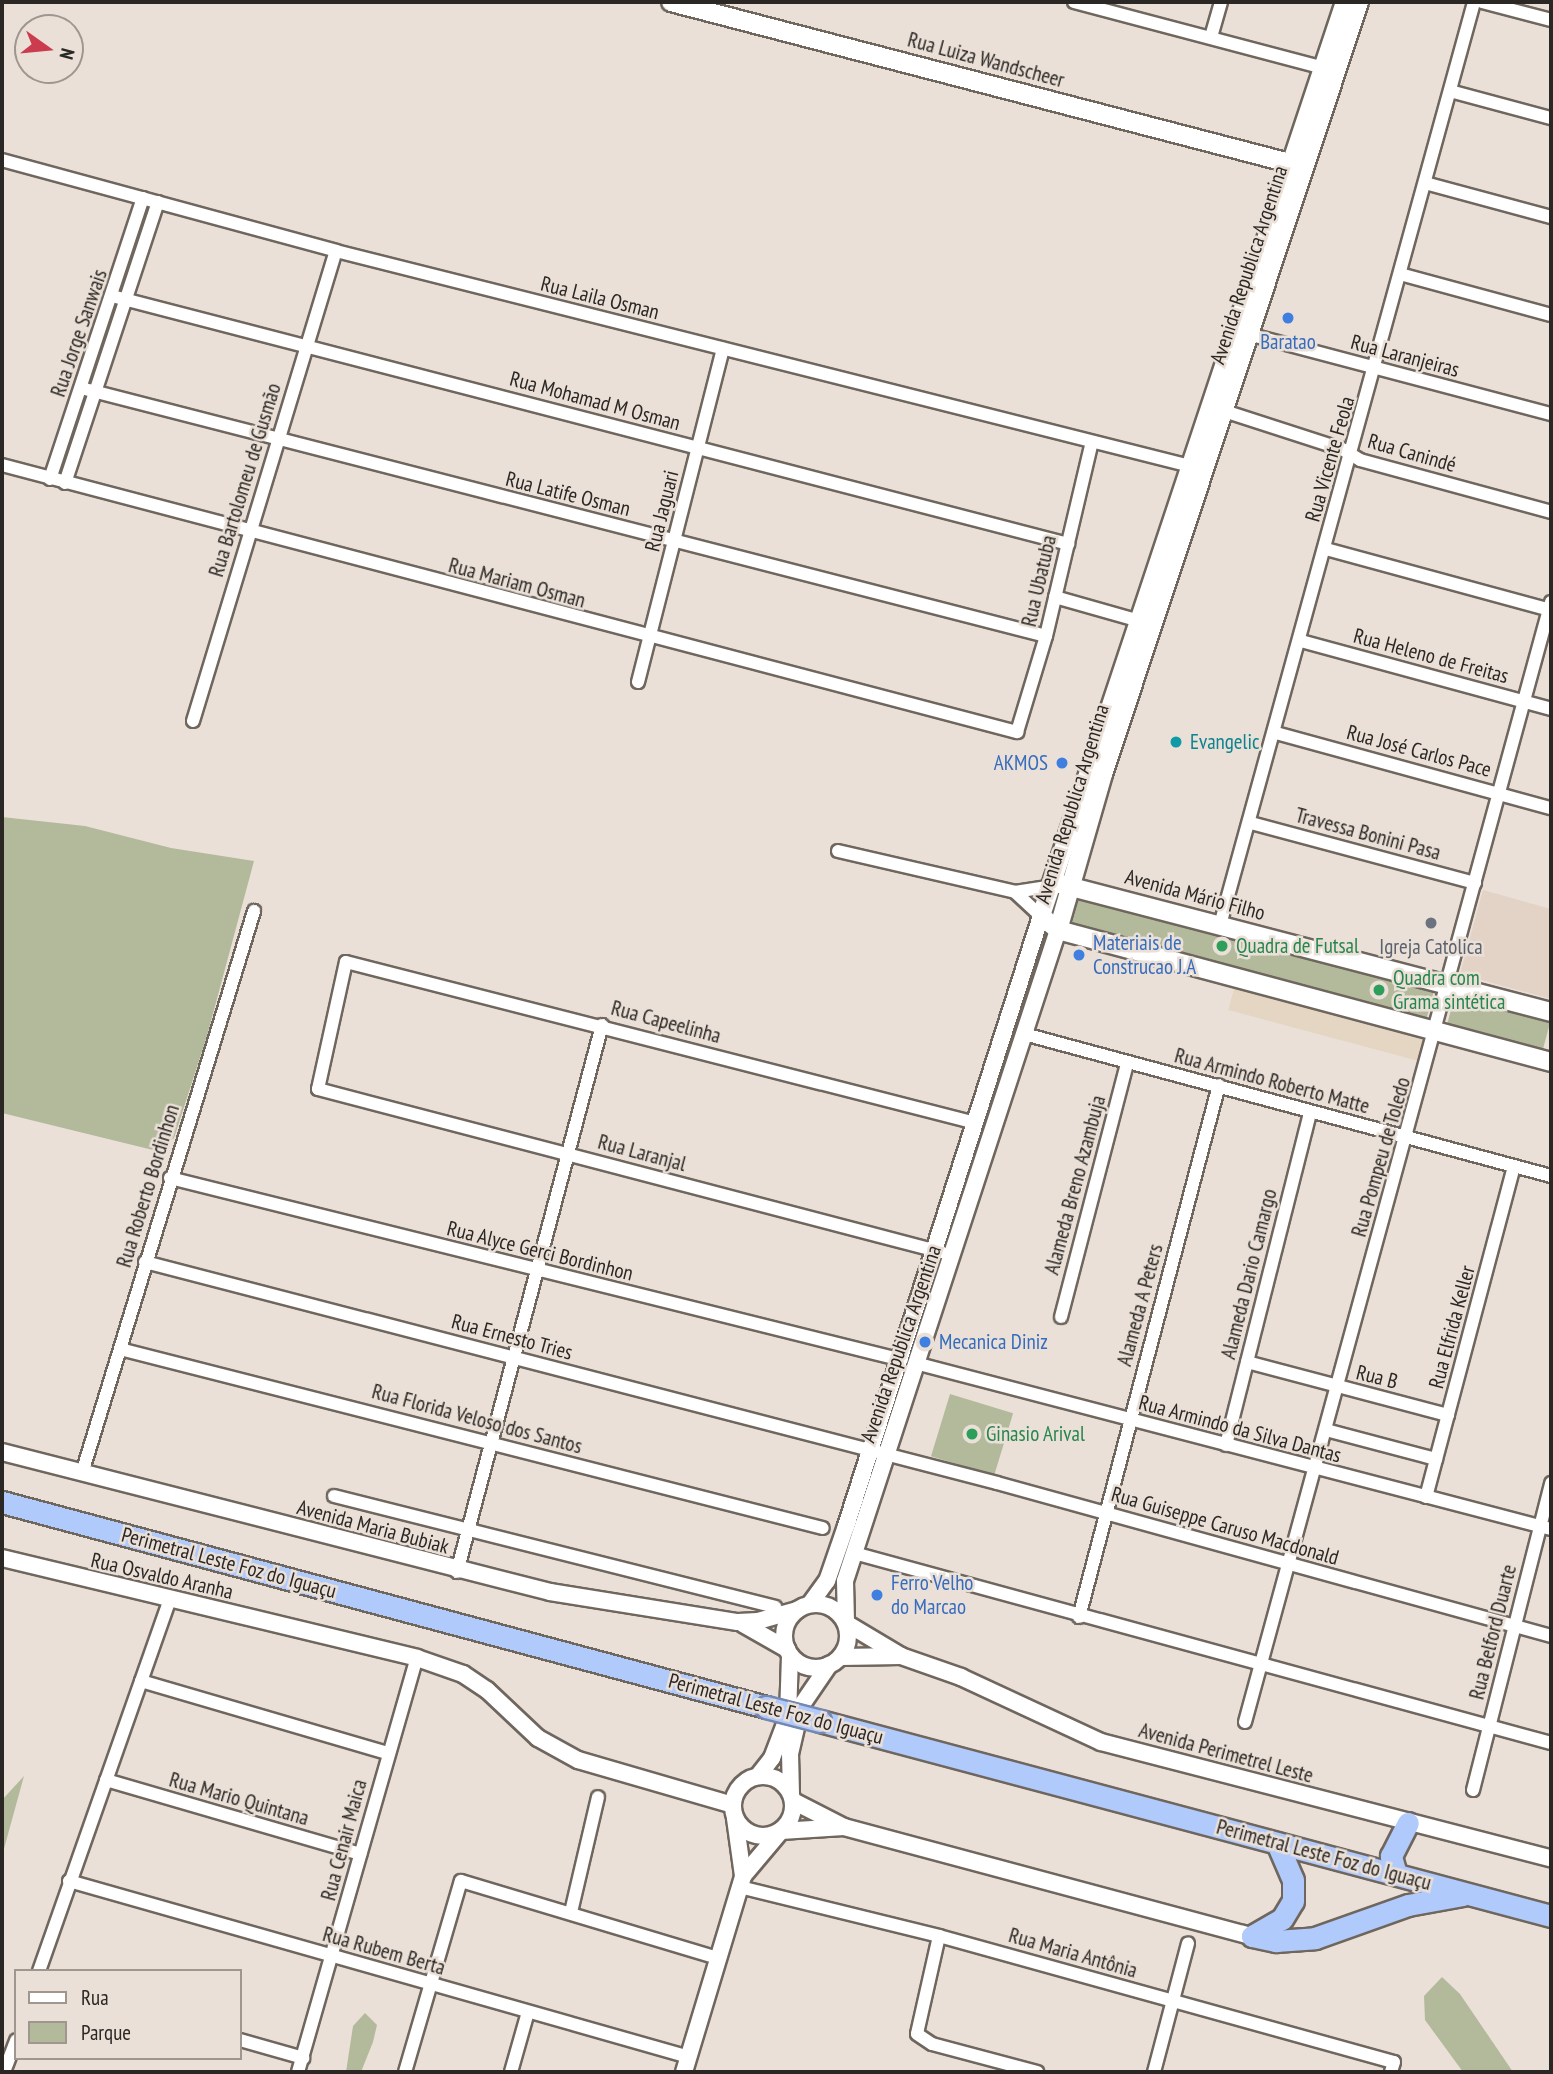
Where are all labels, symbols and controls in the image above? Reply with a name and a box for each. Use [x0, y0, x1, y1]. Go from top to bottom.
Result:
north arrow [14, 14, 84, 84]
street label: Rua Luiza Wandscheer [905, 27, 1067, 93]
text: N [54, 46, 80, 62]
street label: Avenida Republica Argentina [1205, 162, 1293, 368]
street label: Rua Jorge Sanwais [45, 266, 113, 400]
street label: Rua Laila Osman [538, 271, 662, 325]
marker: Baratao [1280, 310, 1296, 326]
place label: Baratao [1260, 329, 1316, 355]
street label: Rua Laranjeiras [1348, 329, 1462, 383]
street label: Rua Mohamad M Osman [507, 366, 683, 436]
street label: Rua Bartolomeu de Gusmão [204, 380, 286, 580]
street label: Rua Vicente Feola [1300, 393, 1360, 525]
street label: Rua Canindé [1365, 428, 1459, 478]
street label: Rua Latife Osman [503, 466, 633, 522]
street label: Rua Jaguari [640, 468, 684, 554]
street label: Rua Ubatuba [1016, 533, 1062, 629]
street label: Rua Mariam Osman [446, 553, 588, 613]
street label: Rua Heleno de Freitas [1351, 623, 1511, 689]
street label: Avenida Republica Argentina [1030, 701, 1114, 907]
street label: Rua José Carlos Pace [1344, 720, 1494, 782]
place label: Evangelic [1190, 729, 1259, 755]
marker: Evangelic [1168, 734, 1184, 750]
place label: AKMOS [994, 750, 1048, 776]
marker: AKMOS [1054, 755, 1070, 771]
street label: Travessa Bonini Pasa [1293, 802, 1443, 866]
street label: Avenida Mário Filho [1122, 864, 1268, 926]
marker: Igreja Catolica [1423, 915, 1439, 931]
place label: Materiais de Construcao J.A [1093, 930, 1196, 980]
place label: Quadra de Futsal [1236, 933, 1359, 959]
place label: Igreja Catolica [1379, 934, 1483, 960]
marker: Quadra de Futsal [1214, 938, 1230, 954]
marker: Materiais de Construcao J.A [1071, 947, 1087, 963]
place label: Quadra com Grama sintética [1393, 965, 1505, 1015]
marker: Quadra com Grama sintética [1371, 982, 1387, 998]
street label: Rua Capeelinha [608, 995, 724, 1049]
street label: Rua Armindo Roberto Matte [1172, 1043, 1372, 1119]
street label: Rua Pompeu de Toledo [1346, 1074, 1416, 1240]
street label: Alameda Breno Azambuja [1039, 1092, 1111, 1278]
street label: Rua Roberto Bordinhon [111, 1102, 185, 1270]
street label: Rua Laranjal [595, 1129, 689, 1177]
street label: Alameda Dario Camargo [1216, 1186, 1282, 1362]
street label: Rua Alyce Gerci Bordinhon [444, 1216, 636, 1286]
street label: Alameda A Peters [1111, 1241, 1169, 1369]
street label: Avenida Republica Argentina [855, 1242, 947, 1446]
street label: Rua Elfrida Keller [1424, 1263, 1480, 1391]
street label: Rua Ernesto Tries [449, 1309, 575, 1365]
place label: Mecanica Diniz [939, 1329, 1048, 1355]
marker: Mecanica Diniz [917, 1334, 933, 1350]
street label: Rua B [1354, 1360, 1400, 1394]
street label: Rua Florida Veloso dos Santos [369, 1379, 585, 1459]
street label: Rua Armindo da Silva Dantas [1136, 1390, 1344, 1468]
place label: Ginasio Arival [986, 1421, 1085, 1447]
marker: Ginasio Arival [964, 1426, 980, 1442]
street label: Rua Guiseppe Caruso Macdonald [1108, 1481, 1342, 1571]
street label: Avenida Maria Bubiak [294, 1495, 452, 1559]
street label: Perimetral Leste Foz do Iguaçu [119, 1522, 339, 1604]
street label: Rua Osvaldo Aranha [88, 1547, 236, 1605]
street label: Rua Belford Duarte [1464, 1562, 1522, 1702]
place label: Ferro Velho do Marcao [891, 1570, 974, 1620]
marker: Ferro Velho do Marcao [869, 1587, 885, 1603]
street label: Perimetral Leste Foz do Iguaçu [666, 1668, 886, 1750]
street label: Avenida Perimetrel Leste [1136, 1718, 1316, 1788]
street label: Rua Mario Quintana [166, 1767, 312, 1831]
street label: Rua Cenair Maica [316, 1777, 372, 1903]
street label: Perimetral Leste Foz do Iguaçu [1214, 1814, 1434, 1896]
street label: Rua Rubem Berta [320, 1922, 448, 1980]
street label: Rua Maria Antônia [1006, 1923, 1140, 1983]
legend [14, 1969, 242, 2060]
text: Rua [81, 1984, 109, 2011]
text: Parque [81, 2019, 131, 2046]

